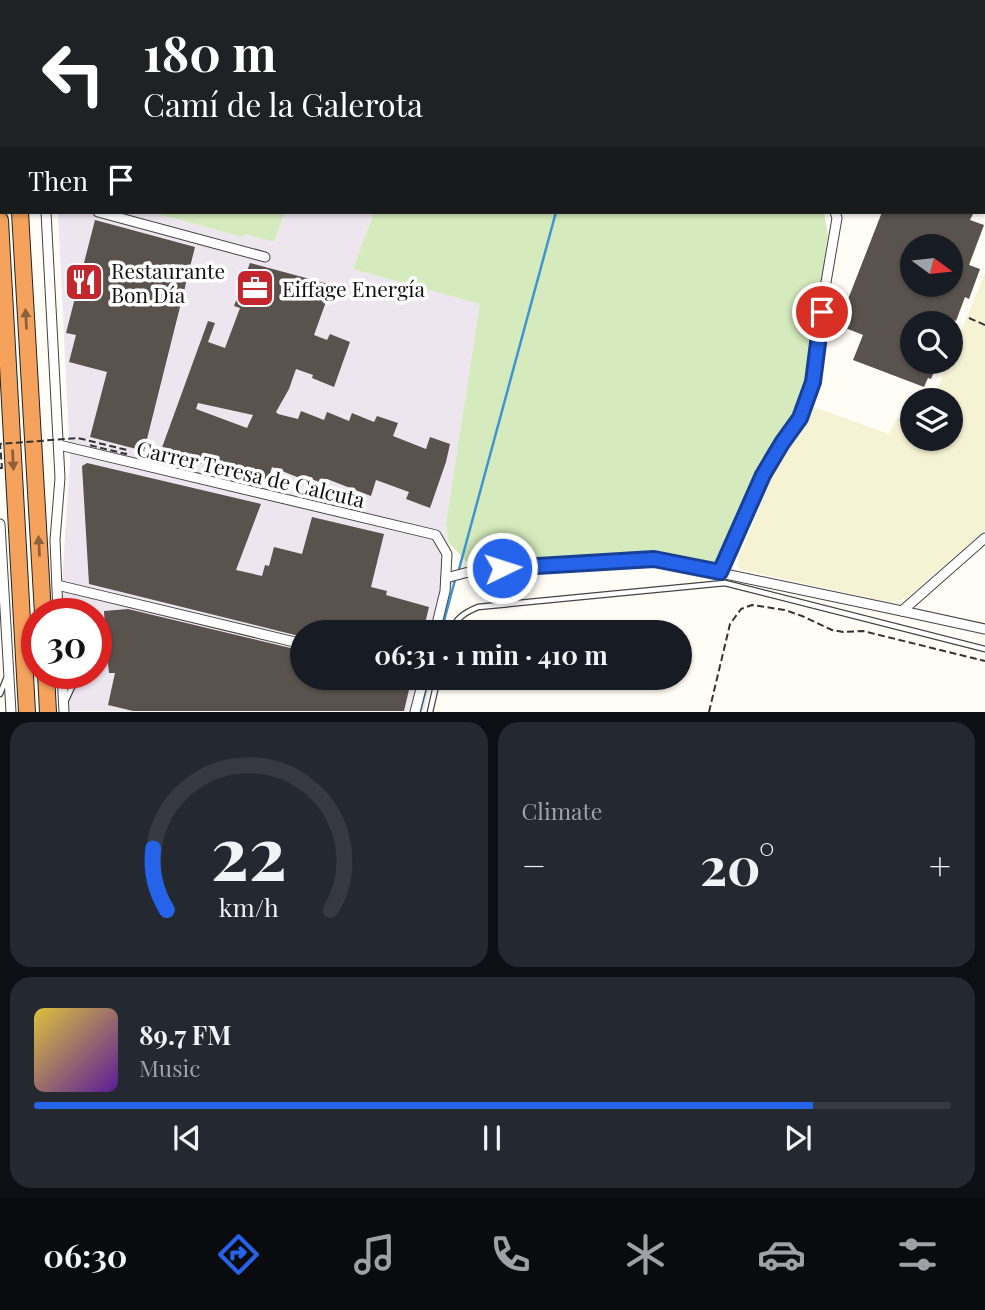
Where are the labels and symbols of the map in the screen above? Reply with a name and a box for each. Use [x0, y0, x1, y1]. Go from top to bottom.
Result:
north arrow [900, 234, 962, 298]
place label: Restaurante Bon Día [111, 256, 225, 308]
restaurant icon: Restaurante Bon Día [63, 261, 105, 303]
office icon: Eiffage Energía [234, 267, 276, 309]
place label: Eiffage Energía [282, 274, 425, 302]
pin [792, 282, 852, 342]
one-way arrow [21, 308, 32, 330]
street label: Carrer Teresa de Calcuta [134, 433, 368, 513]
one-way arrow [8, 449, 19, 471]
position arrow [465, 531, 539, 605]
one-way arrow [33, 535, 44, 557]
speed limit sign: 30 [21, 598, 112, 689]

